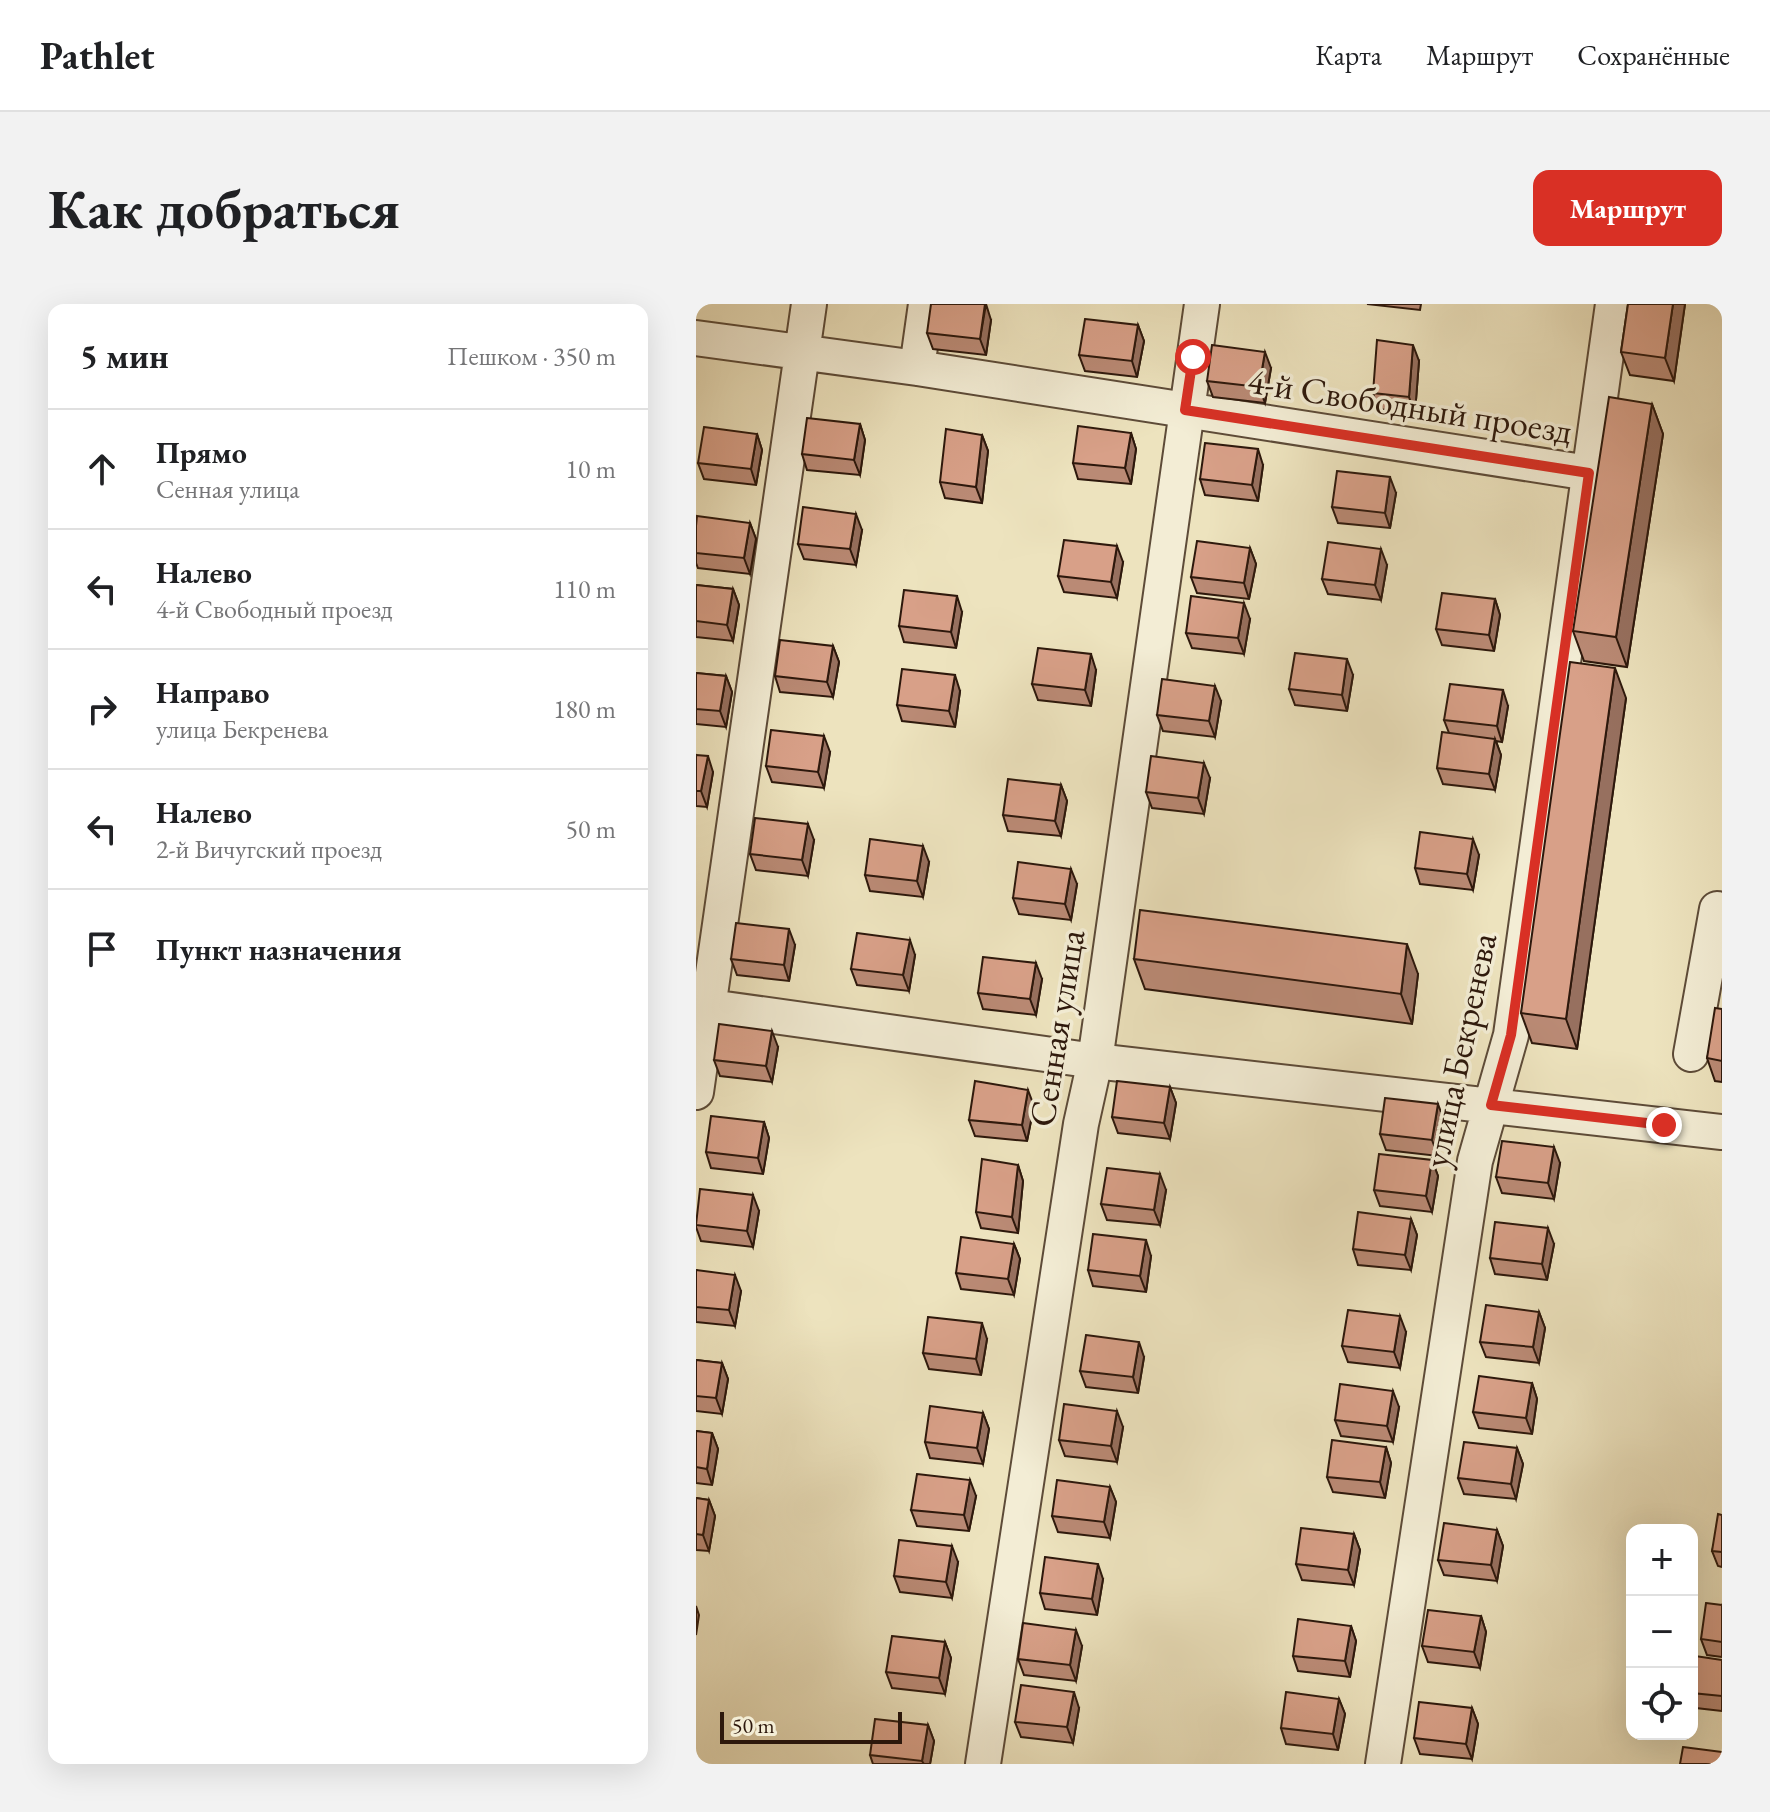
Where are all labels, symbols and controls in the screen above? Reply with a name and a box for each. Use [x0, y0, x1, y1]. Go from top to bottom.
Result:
text: Pathlet [40, 31, 155, 80]
text: Карта [1315, 37, 1382, 73]
text: Маршрут [1426, 37, 1533, 73]
text: Сохранённые [1577, 37, 1730, 73]
button: Маршрут [1533, 170, 1722, 246]
text: Как добраться [48, 172, 400, 245]
text: 5 мин [80, 334, 169, 378]
text: Пешком · 350 m [447, 339, 616, 373]
route start [1175, 339, 1211, 375]
street label: 4-й Свободный проезд [1244, 357, 1575, 454]
text: Прямо [156, 433, 247, 472]
icon: ahead [80, 447, 124, 491]
text: 10 m [566, 452, 616, 486]
text: Сенная улица [156, 472, 300, 506]
text: Налево [156, 553, 252, 592]
icon: left [80, 567, 124, 611]
text: 110 m [553, 572, 616, 606]
text: 4-й Свободный проезд [156, 592, 393, 626]
text: Направо [156, 673, 269, 712]
icon: right [80, 687, 124, 731]
text: 180 m [553, 692, 616, 726]
text: улица Бекренева [156, 712, 328, 746]
text: Налево [156, 793, 252, 832]
icon: left [80, 807, 124, 851]
text: 50 m [566, 812, 616, 846]
text: 2-й Вичугский проезд [156, 832, 382, 866]
street label: Сенная улица [1018, 926, 1095, 1130]
icon: arrive [80, 927, 124, 971]
street label: улица Бекренева [1412, 928, 1507, 1172]
text: Пункт назначения [156, 930, 402, 969]
route end [1646, 1107, 1682, 1143]
map controls [1626, 1524, 1698, 1740]
button: + [1626, 1524, 1698, 1596]
button: − [1626, 1596, 1698, 1668]
button: locate [1626, 1668, 1698, 1740]
scale bar [720, 1708, 902, 1744]
text: 50 m [732, 1711, 775, 1740]

